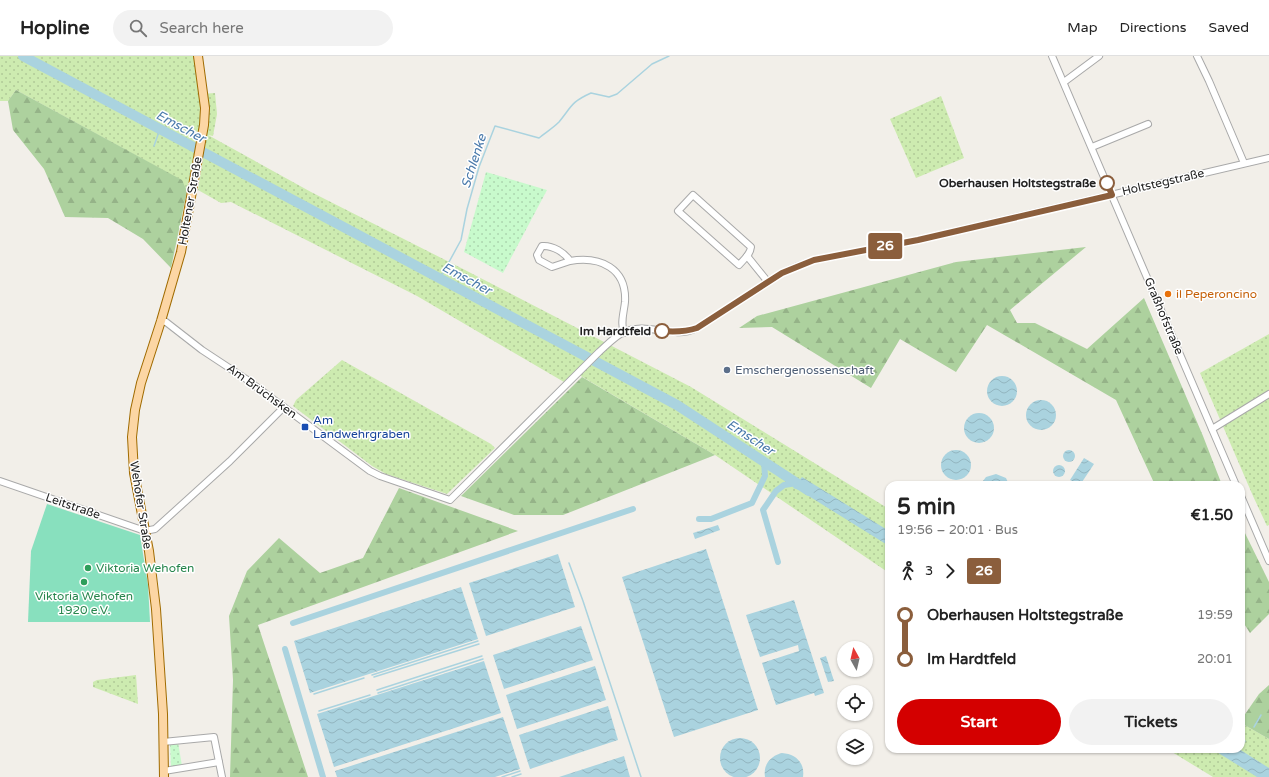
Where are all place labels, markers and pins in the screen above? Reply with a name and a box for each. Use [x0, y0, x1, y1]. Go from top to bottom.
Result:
marker: Oberhausen Holtstegstraße [1099, 175, 1115, 191]
place label: Oberhausen Holtstegstraße [939, 176, 1096, 191]
place label: il Peperoncino [1176, 287, 1257, 301]
marker: il Peperoncino [1163, 289, 1173, 299]
marker: Im Hardtfeld [654, 323, 670, 339]
place label: Im Hardtfeld [580, 324, 651, 338]
place label: Emschergenossenschaft [735, 363, 874, 377]
marker: Emschergenossenschaft [722, 365, 732, 375]
place label: Am Landwehrgraben [313, 413, 410, 441]
marker: Am Landwehrgraben [300, 422, 310, 432]
place label: Viktoria Wehofen [96, 561, 194, 575]
marker: Viktoria Wehofen [83, 563, 93, 573]
marker: Viktoria Wehofen 1920 e.V. [79, 577, 89, 587]
place label: Viktoria Wehofen 1920 e.V. [35, 589, 133, 617]

